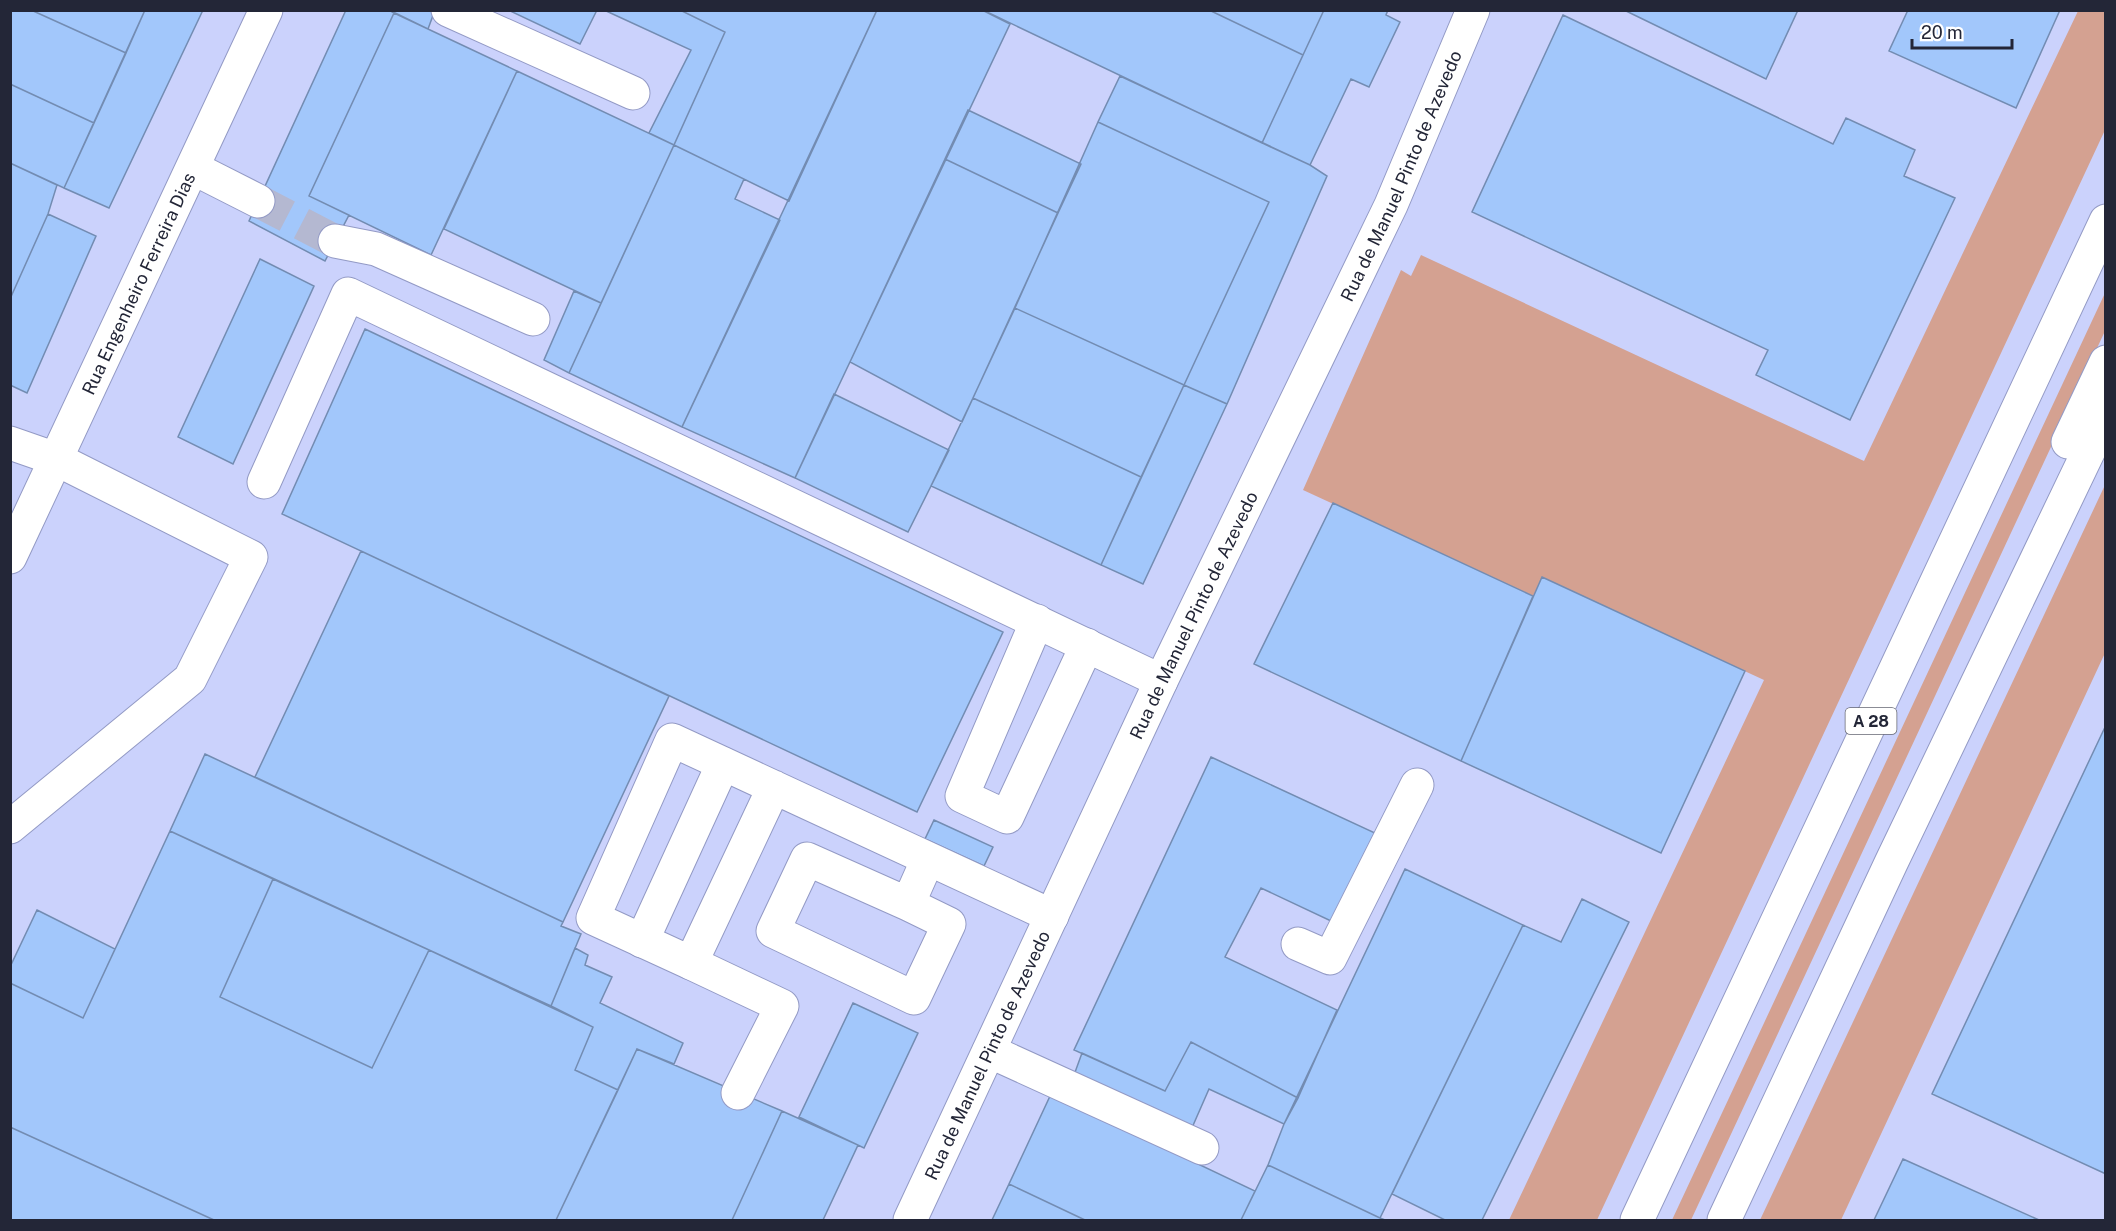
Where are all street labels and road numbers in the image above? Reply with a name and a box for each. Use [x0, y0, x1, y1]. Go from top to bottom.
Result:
street label: Rua de Manuel Pinto de Azevedo [1336, 47, 1465, 304]
street label: Rua Engenheiro Ferreira Dias [77, 169, 199, 398]
street label: Rua de Manuel Pinto de Azevedo [1125, 488, 1262, 742]
road number: A 28 [1846, 708, 1896, 734]
street label: Rua de Manuel Pinto de Azevedo [920, 927, 1054, 1183]

